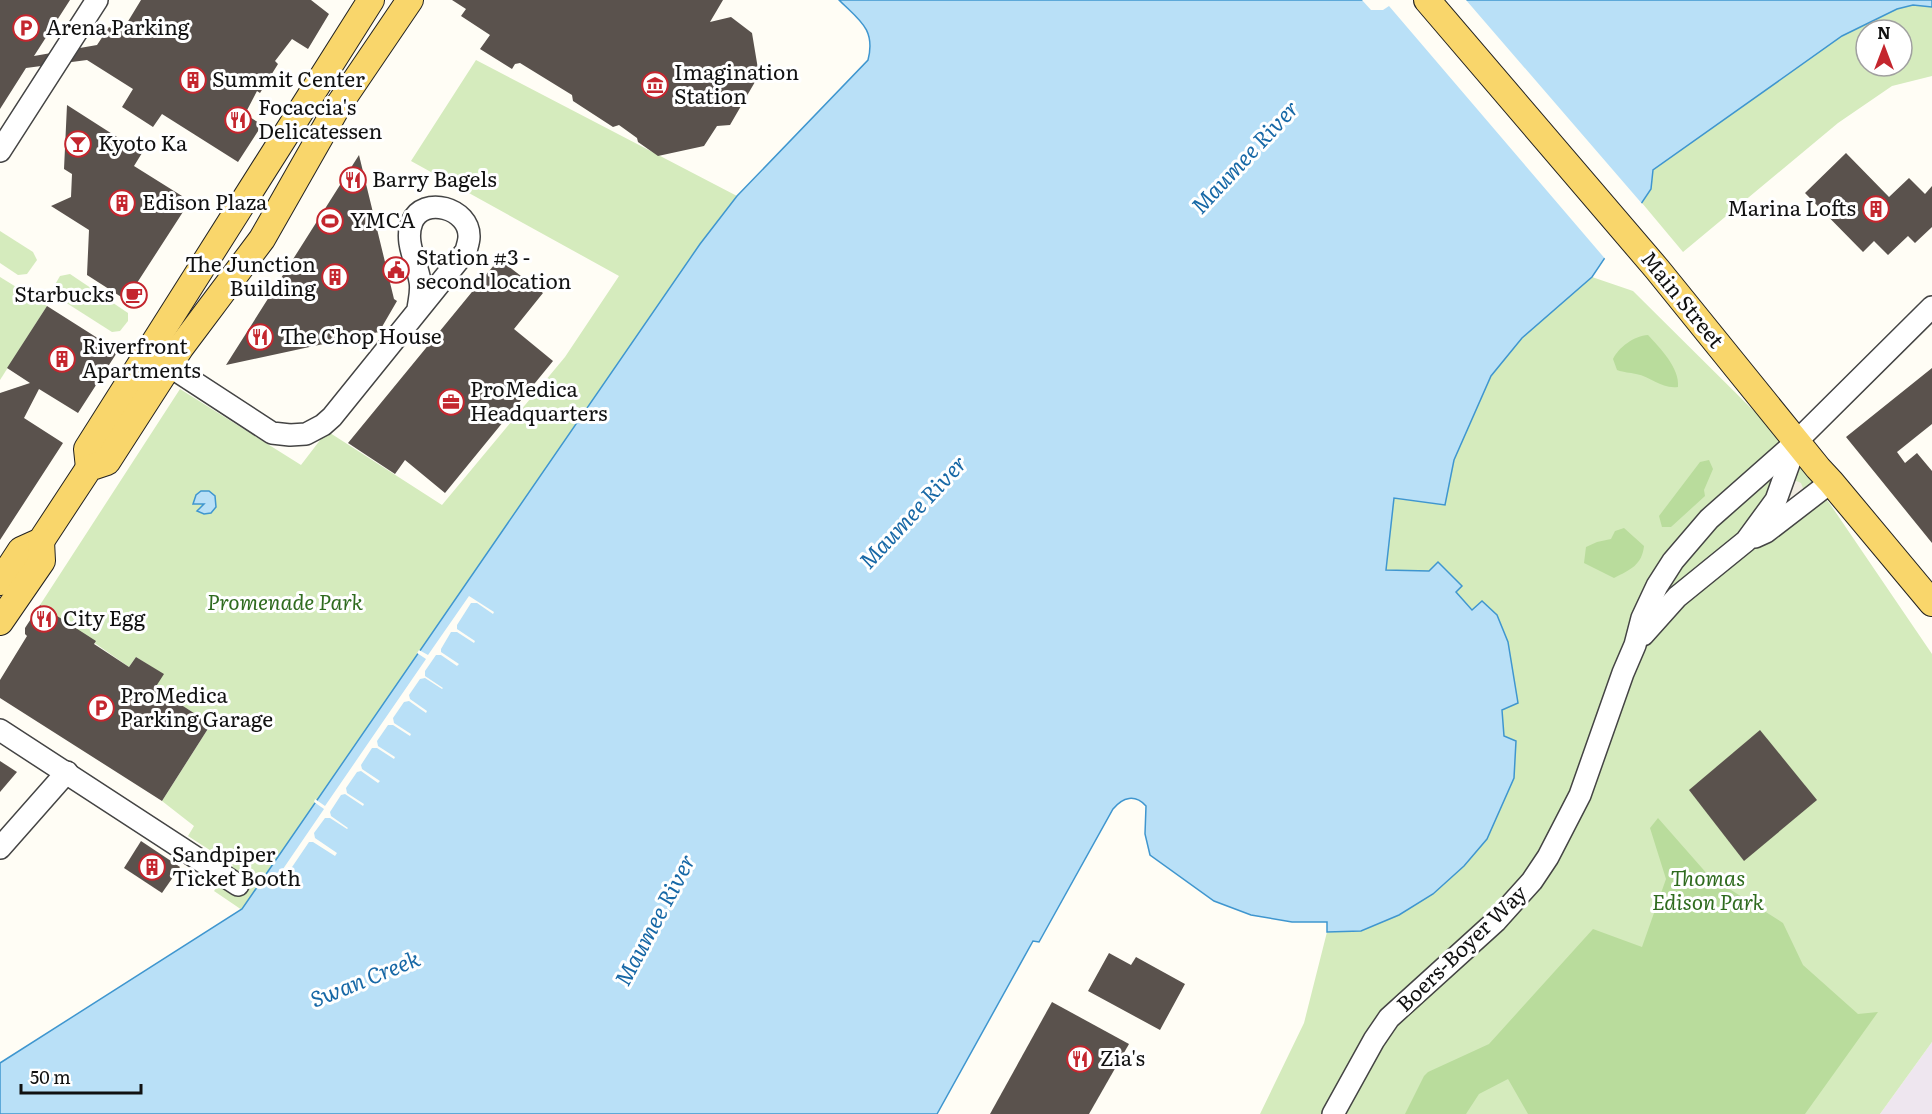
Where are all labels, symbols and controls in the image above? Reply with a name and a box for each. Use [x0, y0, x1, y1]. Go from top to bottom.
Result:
place label: Arena Parking [46, 10, 190, 41]
parking icon: Arena Parking [11, 13, 41, 43]
north arrow [1854, 18, 1914, 78]
text: N [1877, 20, 1891, 44]
place label: Imagination Station [674, 55, 799, 110]
place label: Summit Center [212, 62, 365, 93]
building icon: Summit Center [178, 65, 208, 95]
museum icon: Imagination Station [640, 70, 670, 100]
place label: Focaccia's Delicatessen [258, 90, 382, 145]
water label: Maumee River [1182, 92, 1305, 220]
restaurant icon: Focaccia's Delicatessen [223, 105, 253, 135]
place label: Kyoto Ka [98, 126, 188, 157]
bar icon: Kyoto Ka [63, 129, 93, 159]
place label: Barry Bagels [372, 162, 497, 193]
restaurant icon: Barry Bagels [338, 165, 368, 195]
place label: Edison Plaza [142, 185, 268, 216]
building icon: Edison Plaza [107, 188, 137, 218]
place label: Marina Lofts [1727, 191, 1856, 222]
building icon: Marina Lofts [1861, 194, 1891, 224]
place label: YMCA [350, 203, 416, 234]
sports icon: YMCA [315, 206, 345, 236]
place label: Station #3 - second location [416, 240, 572, 295]
street label: Main Street [1635, 243, 1733, 354]
place label: The Junction Building [185, 247, 316, 302]
public building icon: Station #3 - second location [381, 255, 411, 285]
building icon: The Junction Building [320, 262, 350, 292]
place label: Starbucks [14, 277, 114, 308]
cafe icon: Starbucks [119, 280, 149, 310]
place label: The Chop House [280, 319, 442, 350]
restaurant icon: The Chop House [245, 322, 275, 352]
place label: Riverfront Apartments [82, 329, 201, 384]
building icon: Riverfront Apartments [47, 344, 77, 374]
place label: ProMedica Headquarters [470, 372, 607, 427]
office icon: ProMedica Headquarters [436, 387, 466, 417]
water label: Maumee River [850, 447, 973, 575]
park label: Promenade Park [207, 585, 363, 616]
place label: City Egg [63, 601, 146, 632]
restaurant icon: City Egg [29, 604, 59, 634]
place label: ProMedica Parking Garage [120, 678, 273, 733]
parking icon: ProMedica Parking Garage [86, 693, 116, 723]
place label: Sandpiper Ticket Booth [172, 837, 301, 892]
water label: Maumee River [605, 848, 702, 991]
building icon: Sandpiper Ticket Booth [137, 852, 167, 882]
park label: Thomas Edison Park [1652, 861, 1765, 916]
street label: Boers-Boyer Way [1388, 876, 1533, 1018]
water label: Swan Creek [305, 941, 424, 1015]
place label: Zia's [1100, 1041, 1145, 1072]
restaurant icon: Zia's [1065, 1044, 1095, 1074]
scale bar [21, 1057, 141, 1095]
text: 50 m [30, 1063, 71, 1090]

